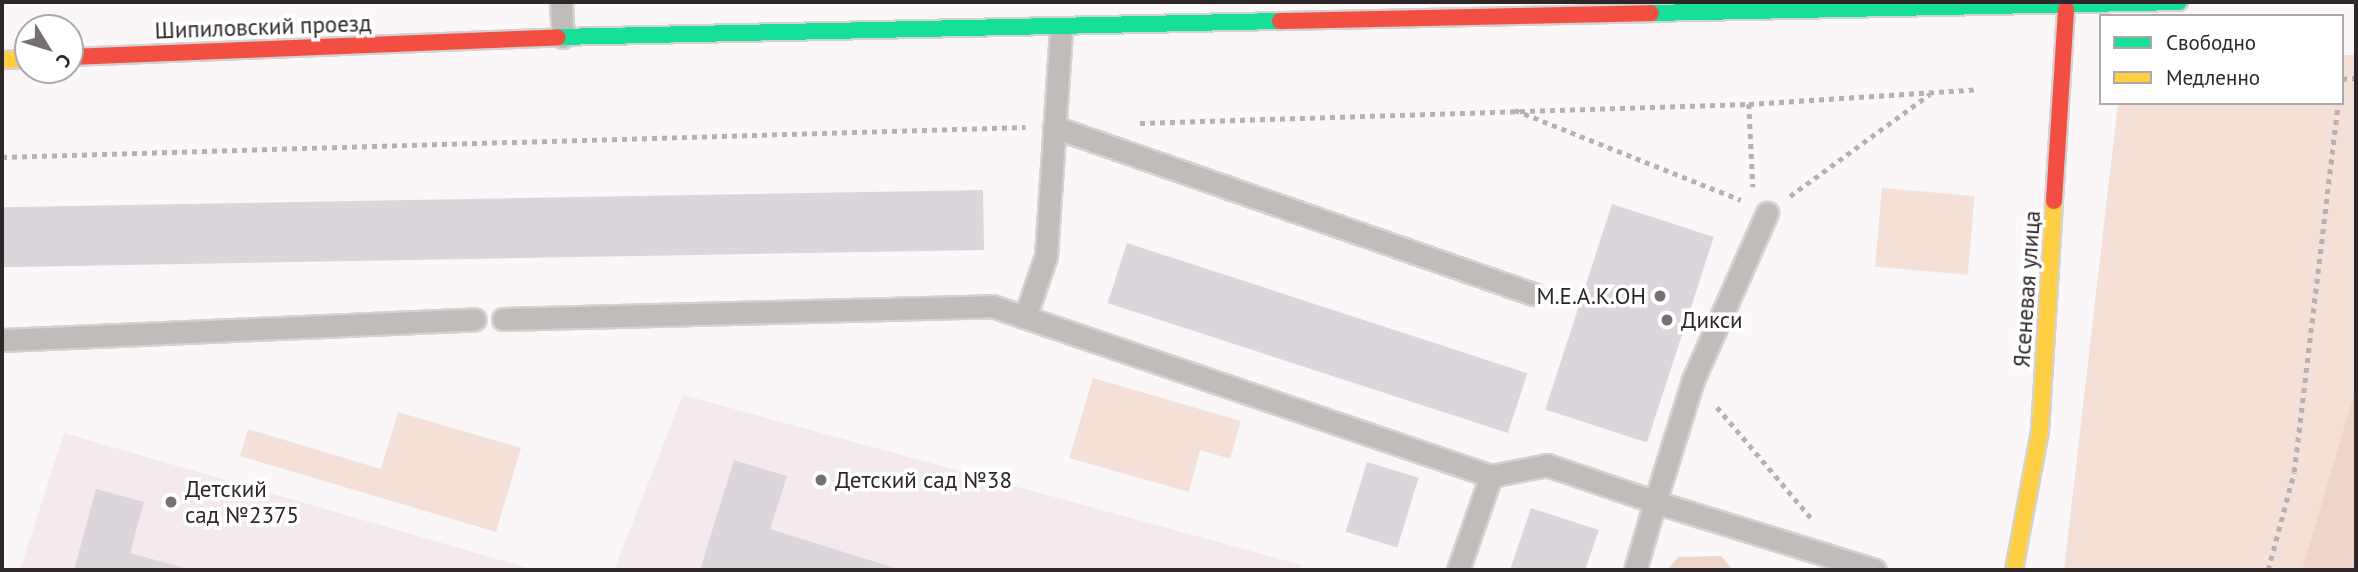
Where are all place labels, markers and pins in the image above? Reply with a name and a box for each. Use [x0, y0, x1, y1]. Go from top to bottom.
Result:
place label: М.Е.А.К.ОН [1536, 282, 1646, 310]
marker: М.Е.А.К.ОН [1652, 288, 1668, 304]
place label: Дикси [1681, 306, 1743, 334]
marker: Дикси [1659, 312, 1675, 328]
place label: Детский сад №38 [835, 466, 1012, 494]
marker: Детский сад №38 [813, 472, 829, 488]
place label: Детский сад №2375 [185, 475, 299, 529]
marker: Детский сад №2375 [163, 494, 179, 510]

